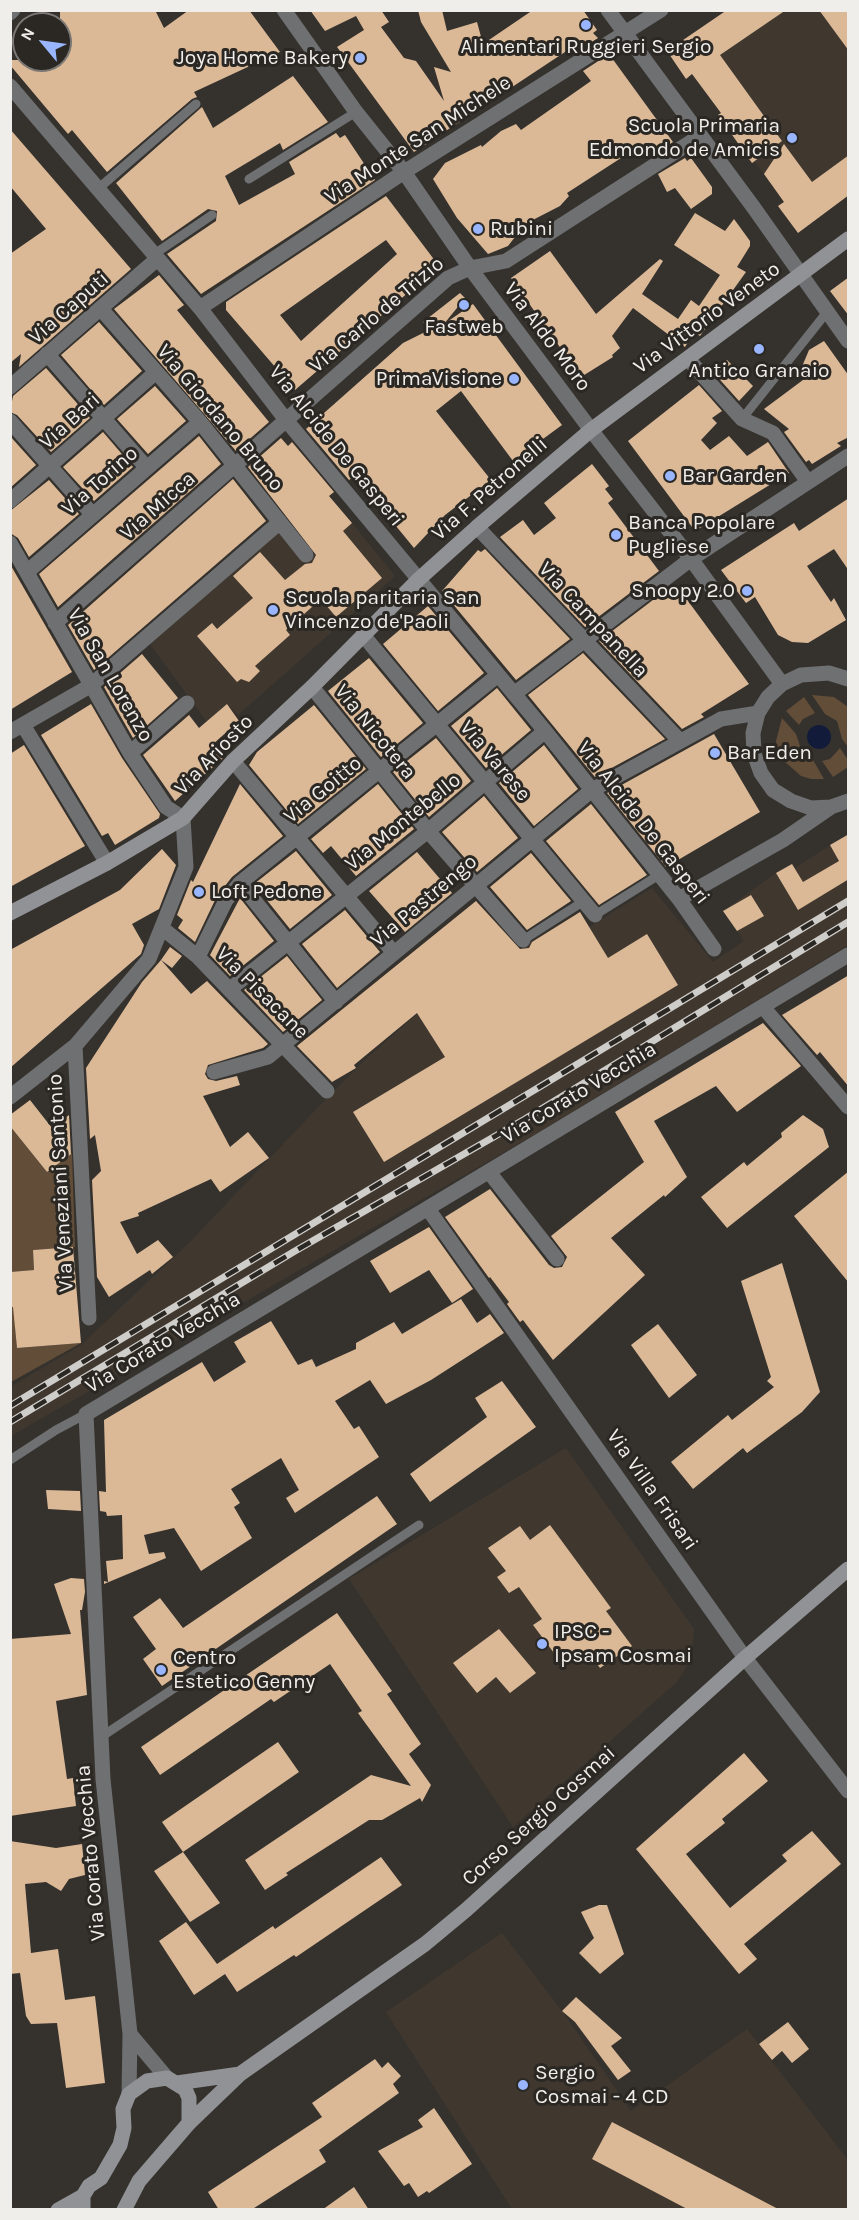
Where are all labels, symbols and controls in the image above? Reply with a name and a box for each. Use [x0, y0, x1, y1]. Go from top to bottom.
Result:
north arrow [12, 12, 72, 72]
marker: Alimentari Ruggieri Sergio [579, 18, 593, 32]
text: N [16, 24, 39, 44]
place label: Alimentari Ruggieri Sergio [460, 34, 712, 60]
place label: Joya Home Bakery [176, 45, 348, 71]
marker: Joya Home Bakery [353, 51, 367, 65]
street label: Via Monte San Michele [320, 70, 516, 210]
place label: Scuola Primaria Edmondo de Amicis [589, 113, 780, 163]
marker: Scuola Primaria Edmondo de Amicis [785, 131, 799, 145]
place label: Rubini [490, 216, 553, 242]
marker: Rubini [471, 222, 485, 236]
street label: Via Carlo de Trizio [305, 251, 449, 379]
street label: Via Vittorio Veneto [629, 256, 785, 380]
street label: Via Caputi [24, 266, 114, 350]
street label: Via Aldo Moro [498, 278, 596, 396]
marker: Fastweb [457, 298, 471, 312]
place label: Fastweb [424, 314, 504, 340]
street label: Via Giordano Bruno [151, 339, 289, 497]
marker: Antico Granaio [752, 342, 766, 356]
place label: Antico Granaio [689, 358, 829, 384]
street label: Via Alcide De Gasperi [263, 360, 409, 532]
place label: PrimaVisione [376, 366, 502, 392]
marker: PrimaVisione [507, 372, 521, 386]
street label: Via Bari [34, 387, 106, 455]
street label: Via F. Petronelli [427, 432, 553, 546]
street label: Via Torino [57, 441, 143, 521]
place label: Bar Garden [682, 463, 788, 489]
street label: Via Micca [115, 466, 201, 546]
marker: Bar Garden [663, 469, 677, 483]
place label: Banca Popolare Pugliese [628, 510, 775, 560]
marker: Banca Popolare Pugliese [609, 528, 623, 542]
street label: Via Campanella [533, 557, 653, 683]
place label: Snoopy 2.0 [631, 578, 735, 604]
marker: Snoopy 2.0 [740, 584, 754, 598]
place label: Scuola paritaria San Vincenzo de'Paoli [285, 585, 480, 635]
marker: Scuola paritaria San Vincenzo de'Paoli [266, 603, 280, 617]
street label: Via San Lorenzo [62, 604, 158, 746]
street label: Via Nicotera [329, 679, 421, 785]
street label: Via Ariosto [169, 709, 259, 801]
street label: Via Varese [454, 716, 536, 806]
street label: Via Alcide De Gasperi [571, 736, 715, 910]
place label: Bar Eden [727, 740, 812, 766]
marker: Bar Eden [708, 746, 722, 760]
street label: Via Goitto [279, 751, 367, 829]
street label: Via Montebello [340, 768, 466, 876]
street label: Via Pastrengo [366, 849, 482, 953]
place label: Loft Pedone [211, 879, 322, 905]
marker: Loft Pedone [192, 885, 206, 899]
street label: Via Pisacane [210, 941, 314, 1045]
street label: Via Corato Vecchia [497, 1037, 661, 1149]
street label: Via Veneziani Santonio [43, 1073, 79, 1293]
street label: Via Corato Vecchia [81, 1287, 245, 1399]
street label: Via Villa Frisari [601, 1424, 703, 1556]
place label: IPSC - Ipsam Cosmai [554, 1619, 692, 1669]
marker: IPSC - Ipsam Cosmai [535, 1637, 549, 1651]
place label: Centro Estetico Genny [173, 1645, 315, 1695]
marker: Centro Estetico Genny [154, 1663, 168, 1677]
street label: Corso Sergio Cosmai [457, 1741, 621, 1891]
street label: Via Corato Vecchia [71, 1764, 111, 1942]
place label: Sergio Cosmai - 4 CD [535, 2060, 669, 2110]
marker: Sergio Cosmai - 4 CD [516, 2078, 530, 2092]

